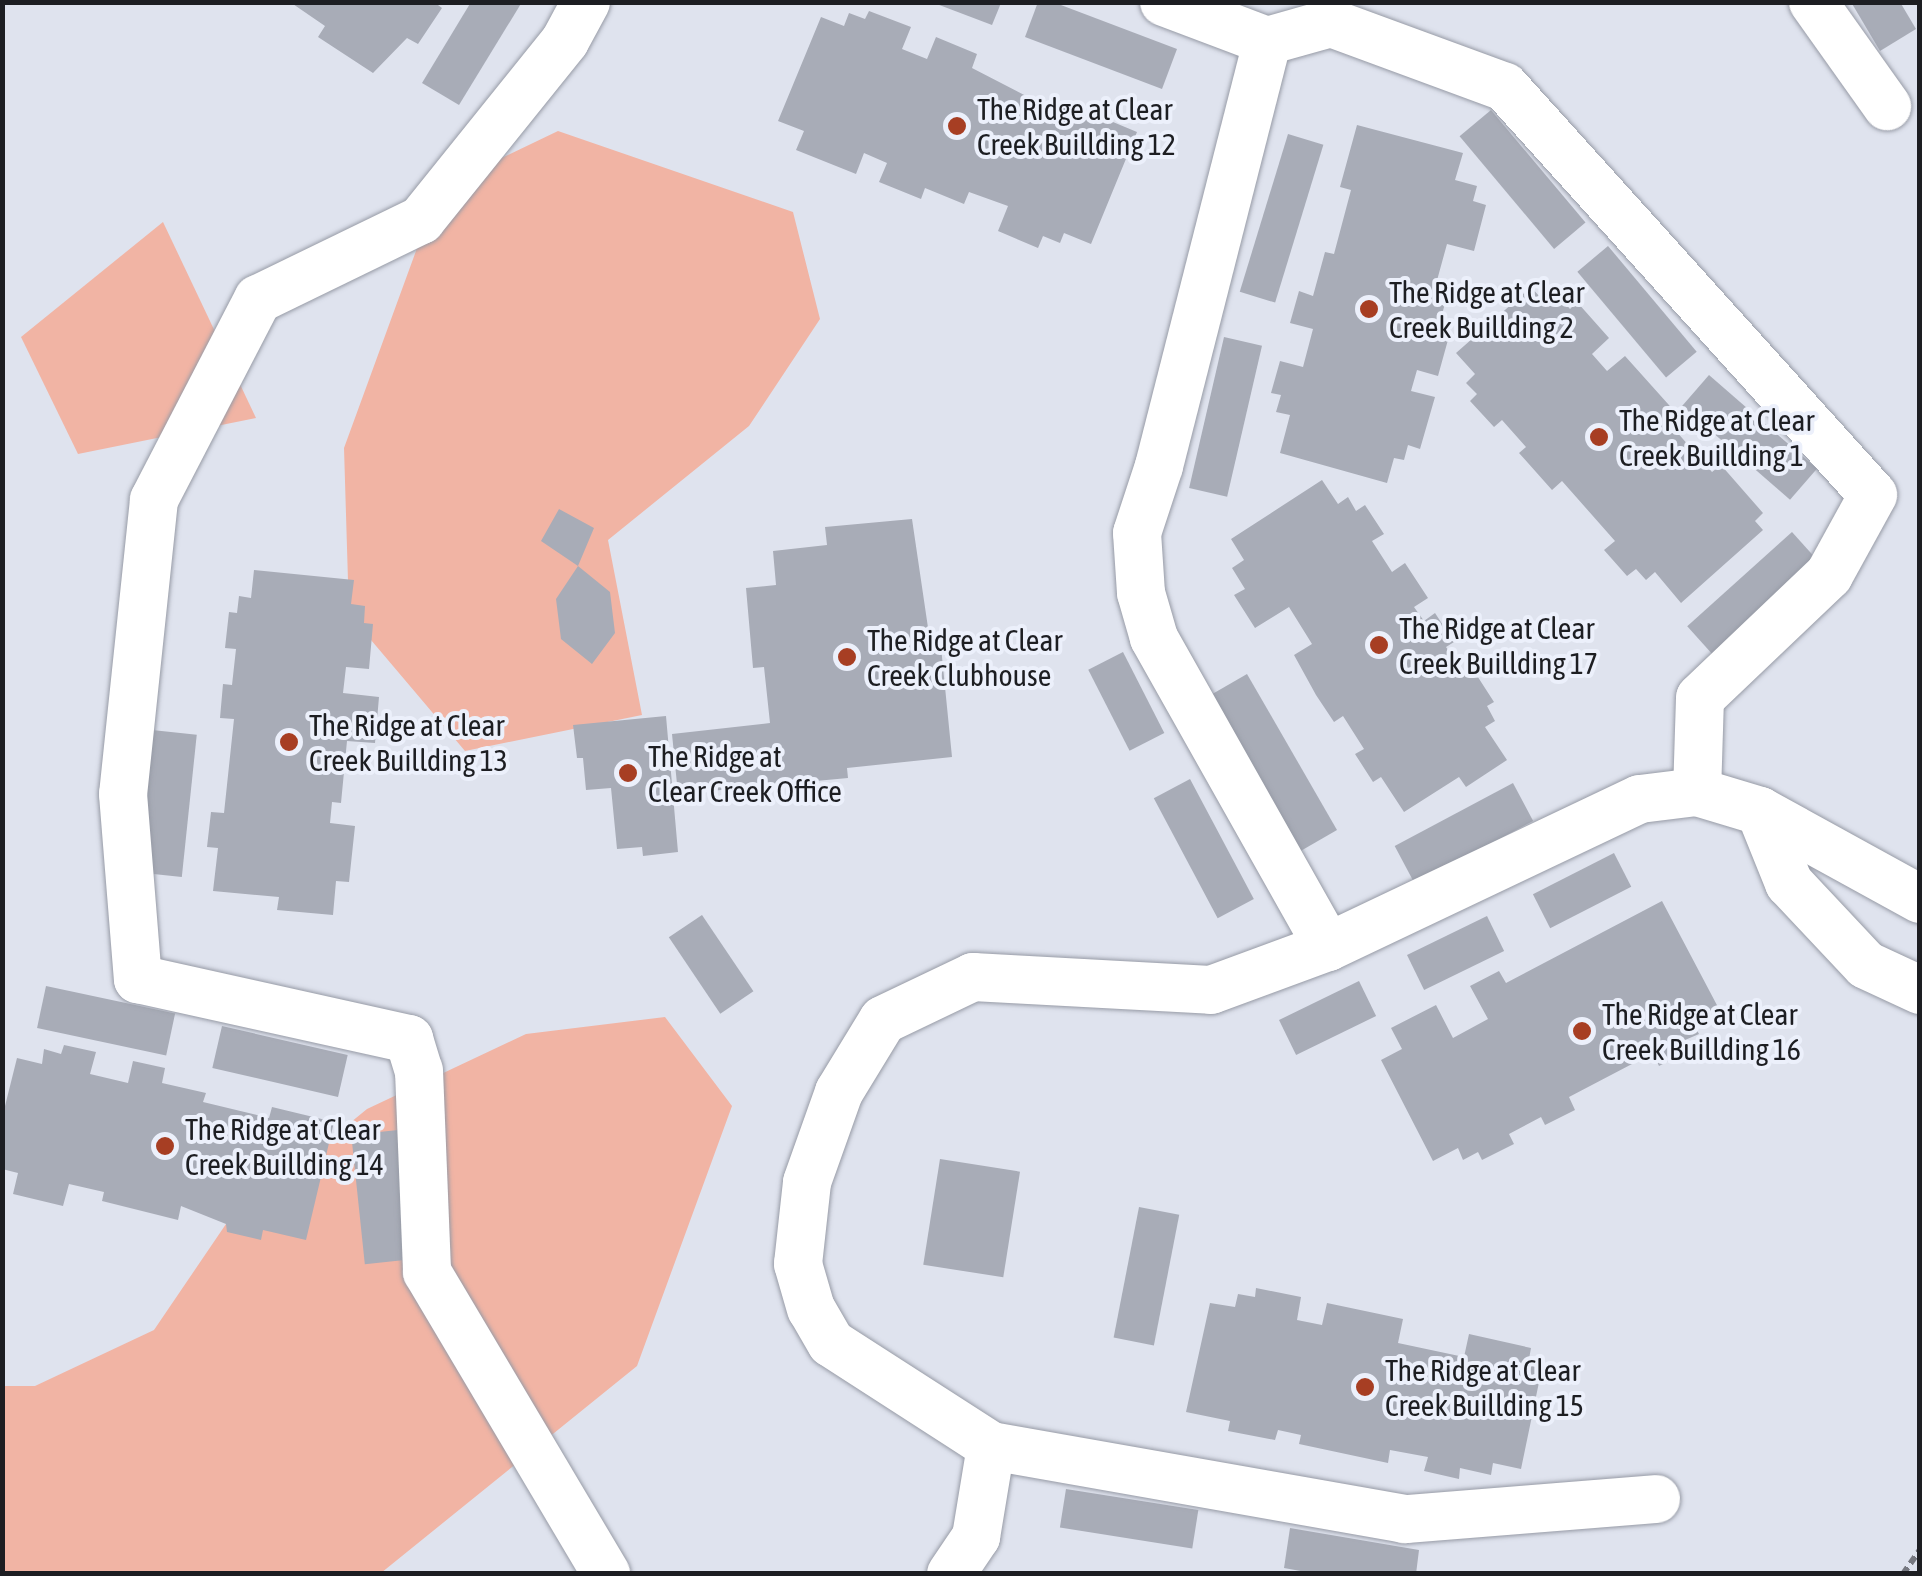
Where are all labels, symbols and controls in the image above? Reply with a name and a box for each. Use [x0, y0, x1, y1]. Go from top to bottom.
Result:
place label: The Ridge at Clear Creek Buillding 12 [977, 91, 1176, 162]
marker: The Ridge at Clear Creek Buillding 12 [946, 115, 968, 137]
place label: The Ridge at Clear Creek Buillding 2 [1389, 274, 1584, 344]
marker: The Ridge at Clear Creek Buillding 2 [1358, 298, 1380, 320]
place label: The Ridge at Clear Creek Buillding 1 [1619, 402, 1814, 472]
marker: The Ridge at Clear Creek Buillding 1 [1588, 426, 1610, 448]
place label: The Ridge at Clear Creek Buillding 17 [1399, 610, 1598, 680]
place label: The Ridge at Clear Creek Clubhouse [867, 622, 1062, 692]
marker: The Ridge at Clear Creek Buillding 17 [1368, 634, 1390, 656]
marker: The Ridge at Clear Creek Clubhouse [836, 646, 858, 668]
place label: The Ridge at Clear Creek Buillding 13 [309, 707, 508, 778]
marker: The Ridge at Clear Creek Buillding 13 [278, 731, 300, 753]
place label: The Ridge at Clear Creek Office [648, 738, 842, 808]
marker: The Ridge at Clear Creek Office [617, 762, 639, 784]
place label: The Ridge at Clear Creek Buillding 16 [1602, 996, 1801, 1066]
marker: The Ridge at Clear Creek Buillding 16 [1571, 1020, 1593, 1042]
place label: The Ridge at Clear Creek Buillding 14 [185, 1111, 384, 1182]
marker: The Ridge at Clear Creek Buillding 14 [154, 1135, 176, 1157]
place label: The Ridge at Clear Creek Buillding 15 [1385, 1352, 1584, 1422]
marker: The Ridge at Clear Creek Buillding 15 [1354, 1376, 1376, 1398]

